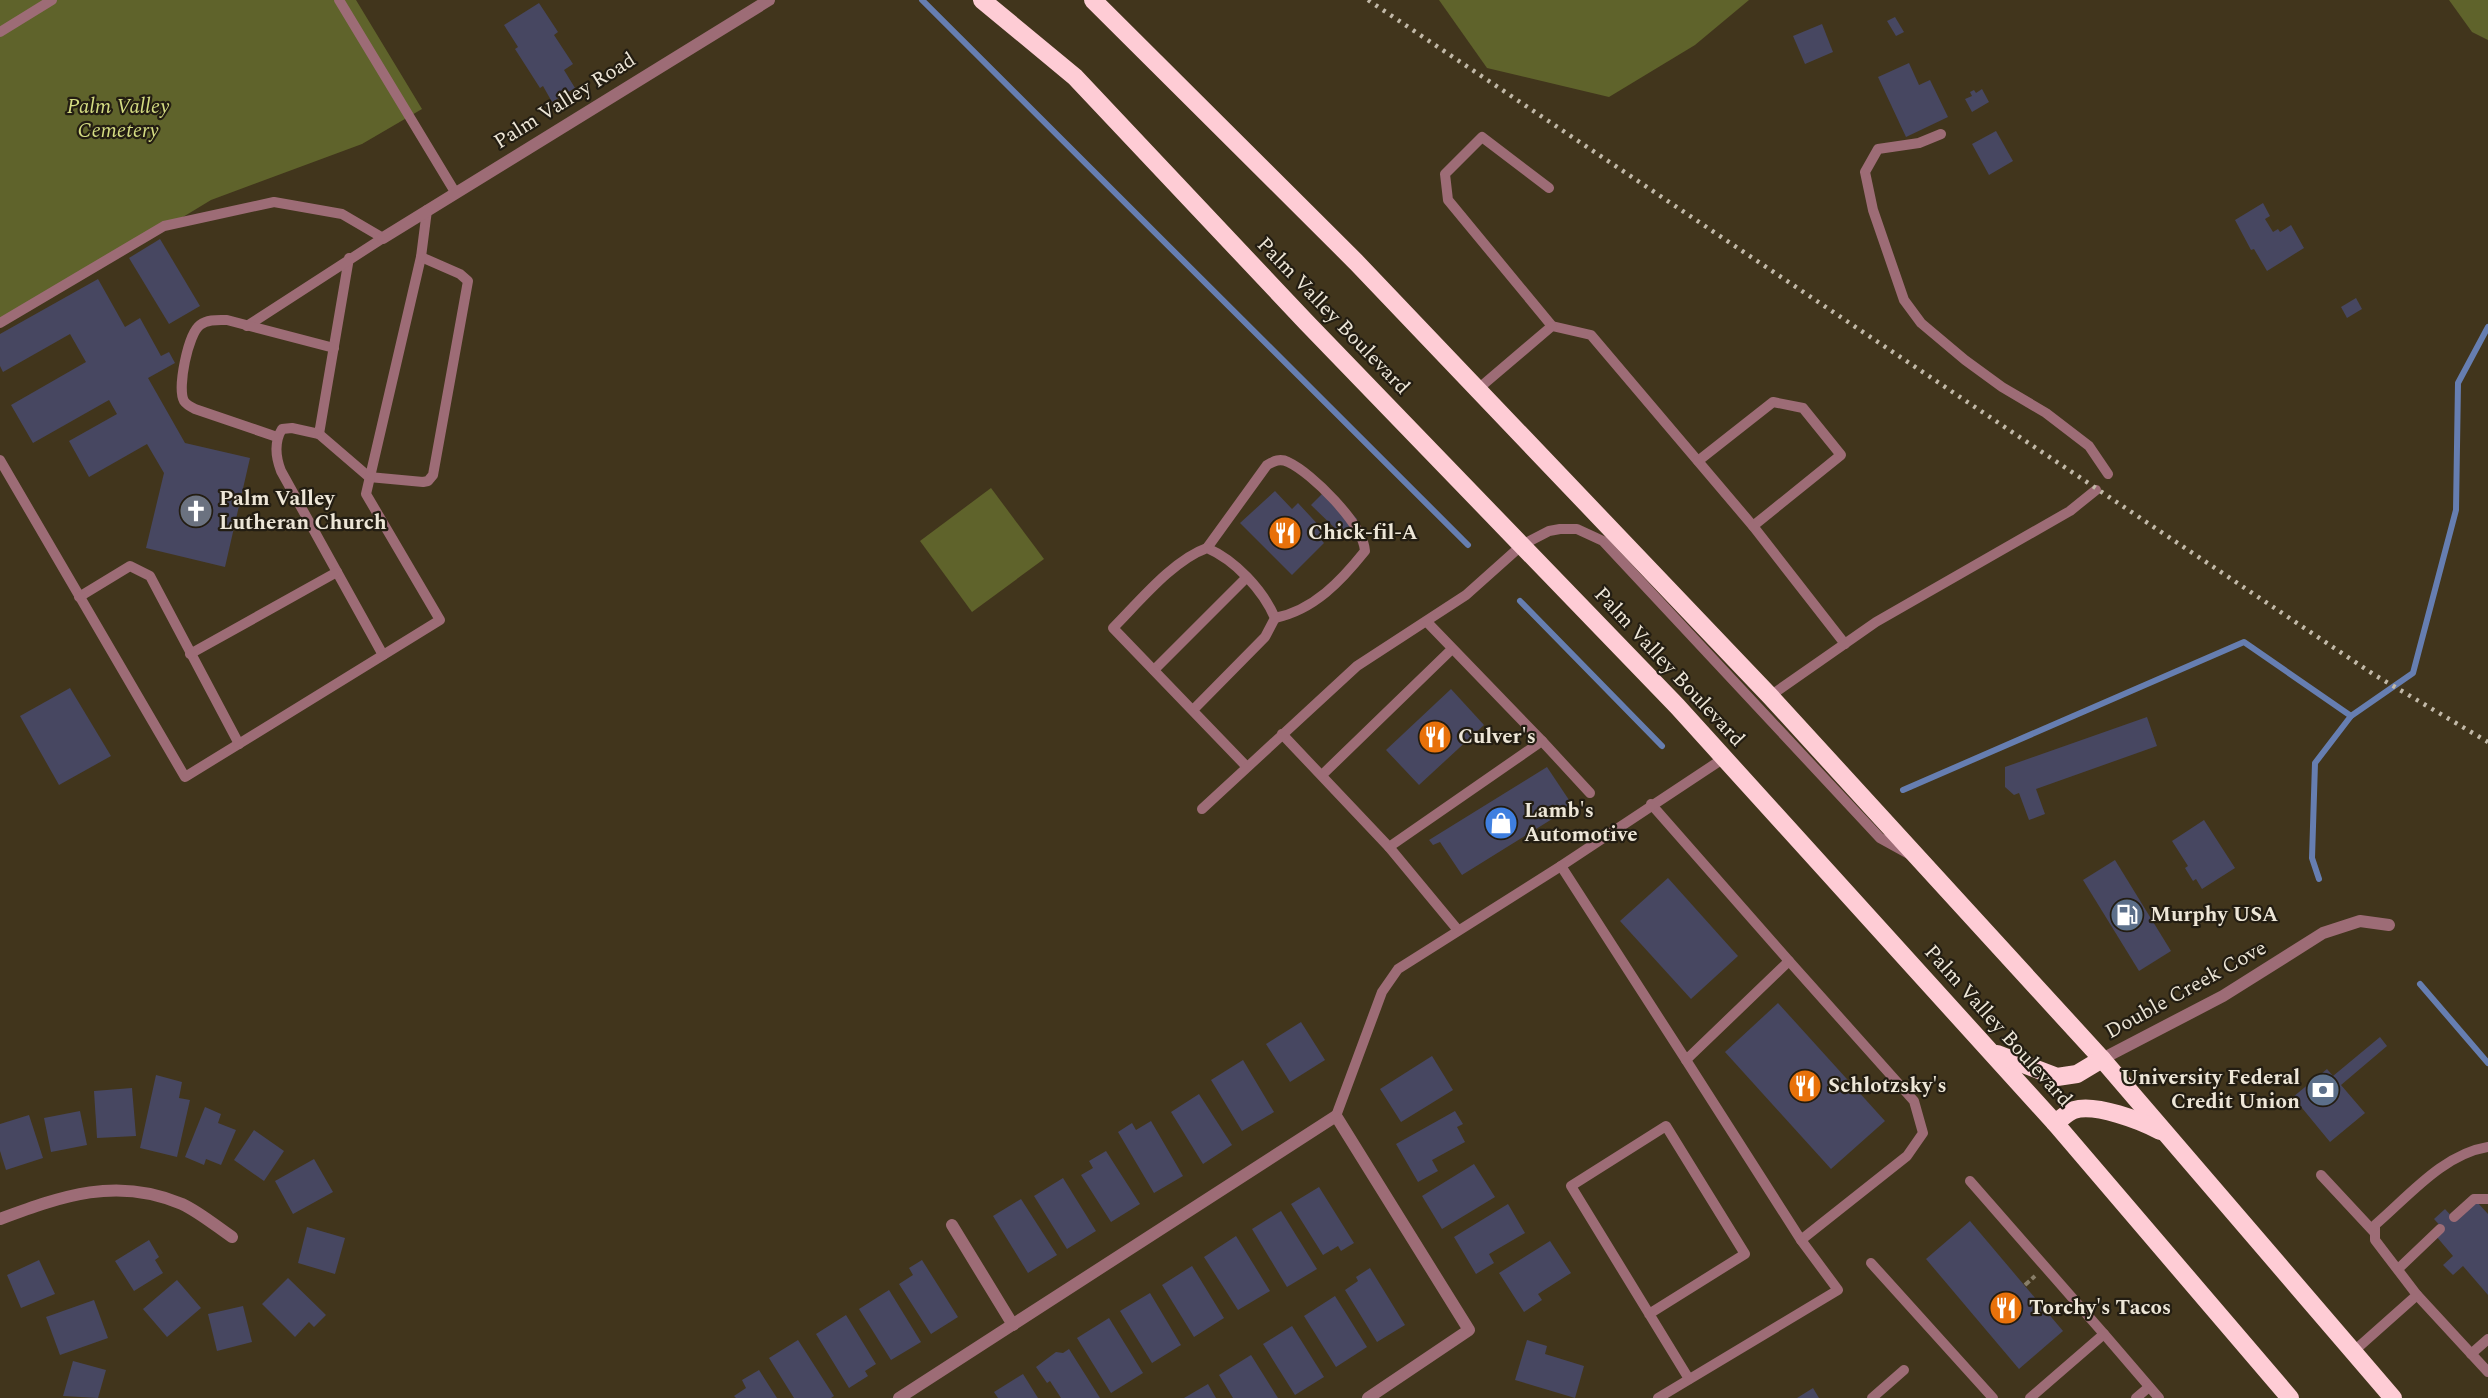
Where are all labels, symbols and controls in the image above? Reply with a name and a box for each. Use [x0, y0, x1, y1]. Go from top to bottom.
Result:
street label: Palm Valley Road [488, 44, 642, 158]
park label: Palm Valley Cemetery [67, 91, 170, 147]
street label: Palm Valley Boulevard [1249, 230, 1417, 402]
place label: Palm Valley Lutheran Church [219, 483, 387, 539]
church icon: Palm Valley Lutheran Church [178, 493, 214, 529]
restaurant icon: Chick-fil-A [1267, 515, 1303, 551]
place label: Chick-fil-A [1308, 517, 1418, 549]
street label: Palm Valley Boulevard [1586, 580, 1752, 754]
restaurant icon: Culver's [1417, 719, 1453, 755]
place label: Culver's [1458, 721, 1536, 753]
place label: Lamb's Automotive [1524, 795, 1638, 851]
shop icon: Lamb's Automotive [1483, 805, 1519, 841]
fuel station icon: Murphy USA [2109, 897, 2145, 933]
place label: Murphy USA [2150, 899, 2278, 931]
street label: Double Creek Cove [2099, 932, 2273, 1048]
street label: Palm Valley Boulevard [1916, 938, 2080, 1114]
place label: University Federal Credit Union [2121, 1062, 2300, 1118]
restaurant icon: Schlotzsky's [1787, 1068, 1823, 1104]
place label: Schlotzsky's [1828, 1070, 1947, 1102]
bank icon: University Federal Credit Union [2305, 1072, 2341, 1108]
restaurant icon: Torchy's Tacos [1988, 1290, 2024, 1326]
place label: Torchy's Tacos [2029, 1292, 2171, 1324]

